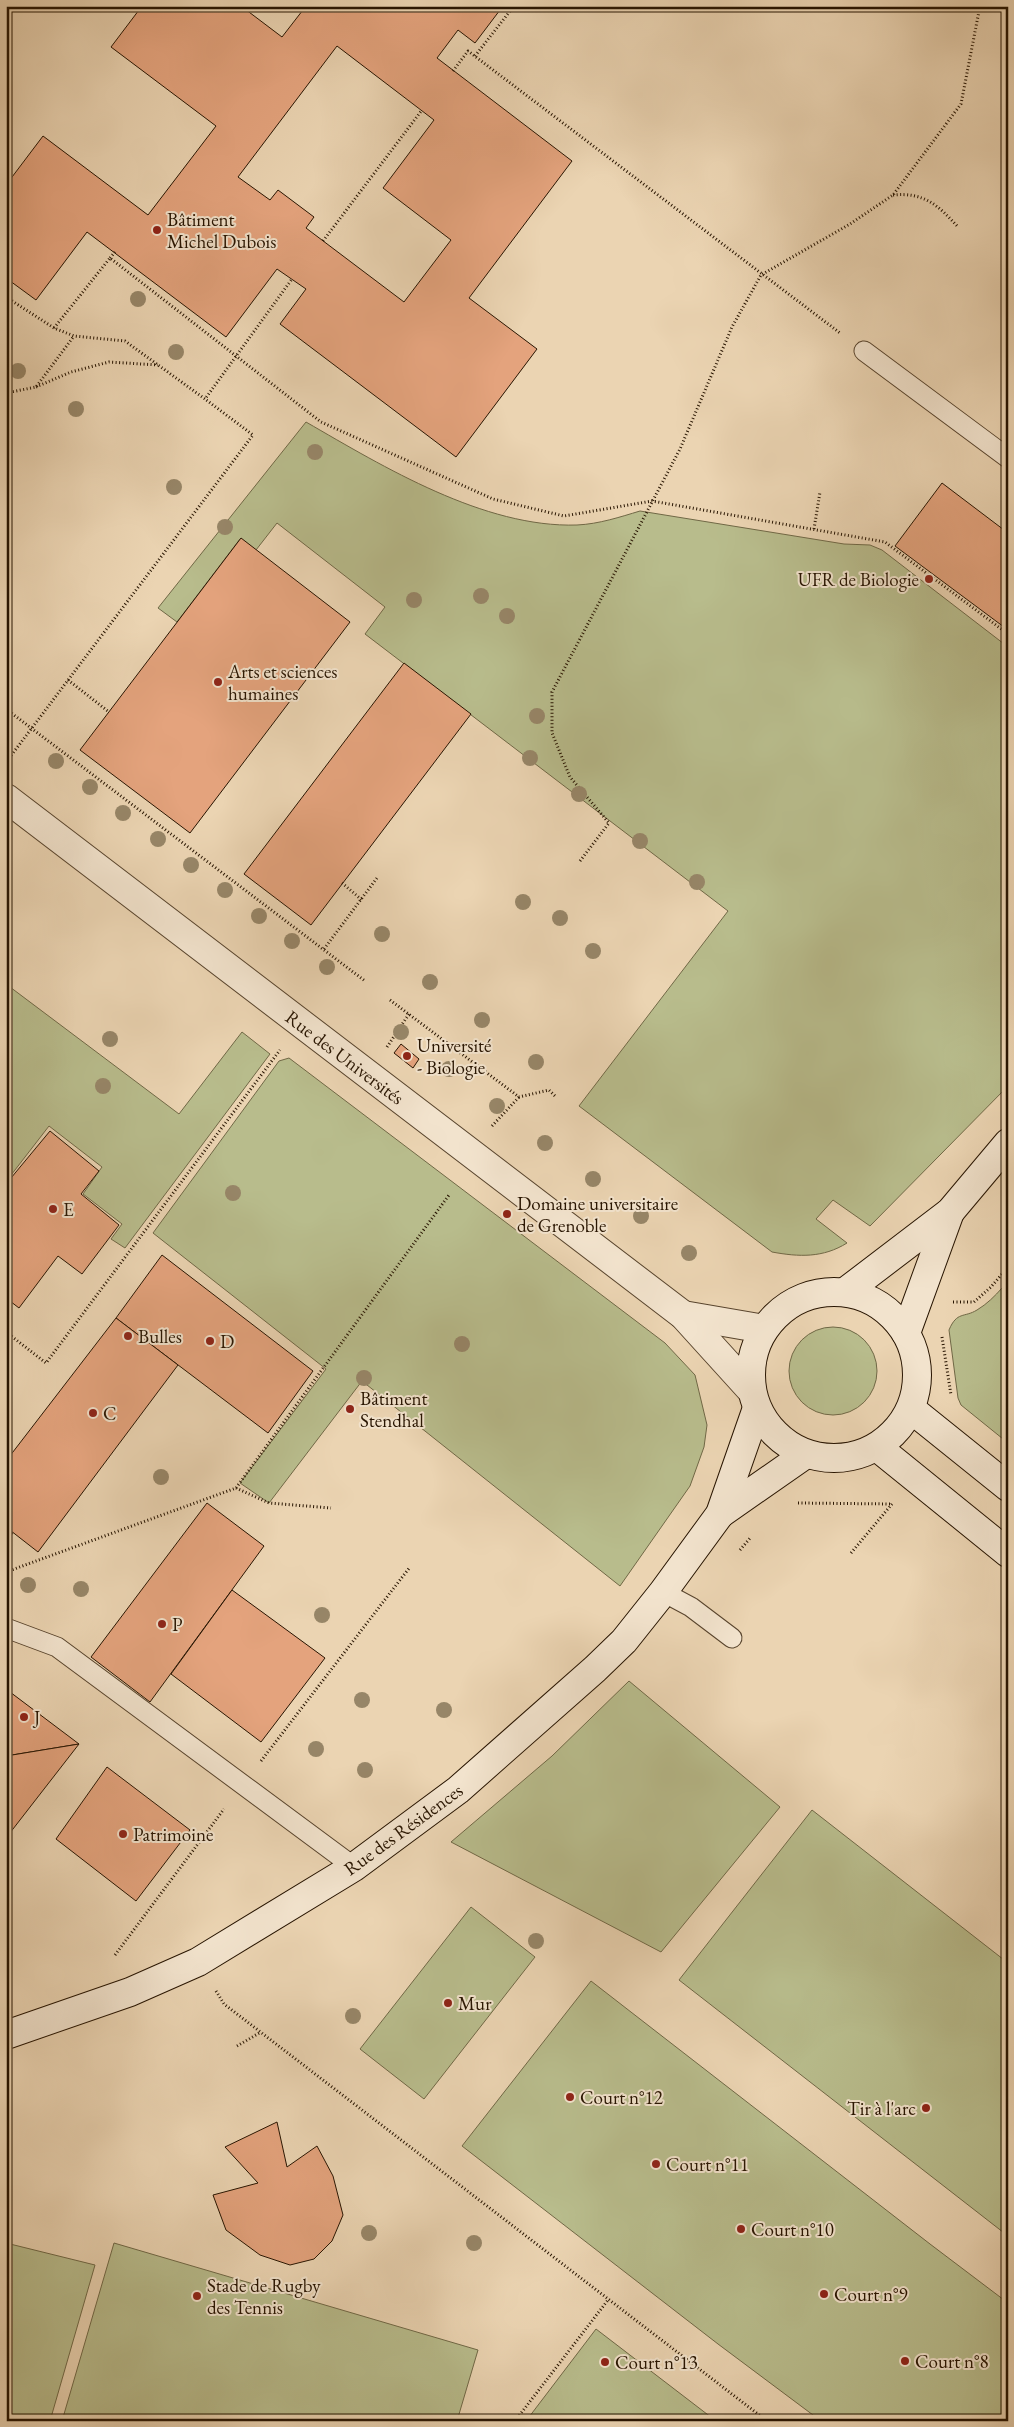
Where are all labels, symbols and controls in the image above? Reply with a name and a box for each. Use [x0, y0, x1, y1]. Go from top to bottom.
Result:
place label: Bâtiment Michel Dubois [167, 207, 276, 254]
marker: Bâtiment Michel Dubois [151, 224, 163, 236]
place label: UFR de Biologie [798, 567, 919, 592]
marker: UFR de Biologie [923, 573, 935, 585]
place label: Arts et sciences humaines [227, 659, 337, 706]
marker: Arts et sciences humaines [212, 676, 224, 688]
street label: Rue des Universités [280, 1005, 409, 1110]
place label: Université - Biologie [417, 1033, 491, 1080]
marker: Université - Biologie [401, 1050, 413, 1062]
place label: Domaine universitaire de Grenoble [517, 1191, 678, 1238]
place label: E [63, 1197, 74, 1222]
marker: E [47, 1203, 59, 1215]
marker: Domaine universitaire de Grenoble [501, 1208, 513, 1220]
place label: Bulles [138, 1324, 182, 1349]
place label: D [220, 1329, 234, 1354]
marker: Bulles [122, 1330, 134, 1342]
marker: D [204, 1335, 216, 1347]
place label: Bâtiment Stendhal [360, 1386, 428, 1433]
place label: C [103, 1401, 117, 1426]
marker: Bâtiment Stendhal [344, 1403, 356, 1415]
marker: C [87, 1407, 99, 1419]
place label: P [172, 1612, 183, 1637]
marker: P [156, 1618, 168, 1630]
place label: J [32, 1705, 40, 1730]
marker: J [18, 1711, 30, 1723]
street label: Rue des Résidences [339, 1778, 468, 1881]
place label: Patrimoine [133, 1822, 213, 1847]
marker: Patrimoine [117, 1828, 129, 1840]
place label: Mur [458, 1991, 492, 2016]
marker: Mur [442, 1997, 454, 2009]
place label: Court n°12 [580, 2085, 663, 2110]
marker: Court n°12 [564, 2091, 576, 2103]
place label: Tir à l'arc [847, 2096, 916, 2121]
marker: Tir à l'arc [920, 2102, 932, 2114]
place label: Court n°11 [666, 2152, 749, 2177]
marker: Court n°11 [650, 2158, 662, 2170]
place label: Court n°10 [751, 2217, 834, 2242]
marker: Court n°10 [735, 2223, 747, 2235]
place label: Stade de Rugby des Tennis [207, 2273, 321, 2320]
place label: Court n°9 [834, 2282, 908, 2307]
marker: Court n°9 [818, 2288, 830, 2300]
marker: Stade de Rugby des Tennis [191, 2290, 203, 2302]
place label: Court n°8 [915, 2349, 989, 2374]
place label: Court n°13 [615, 2350, 698, 2375]
marker: Court n°8 [899, 2355, 911, 2367]
marker: Court n°13 [599, 2356, 611, 2368]

